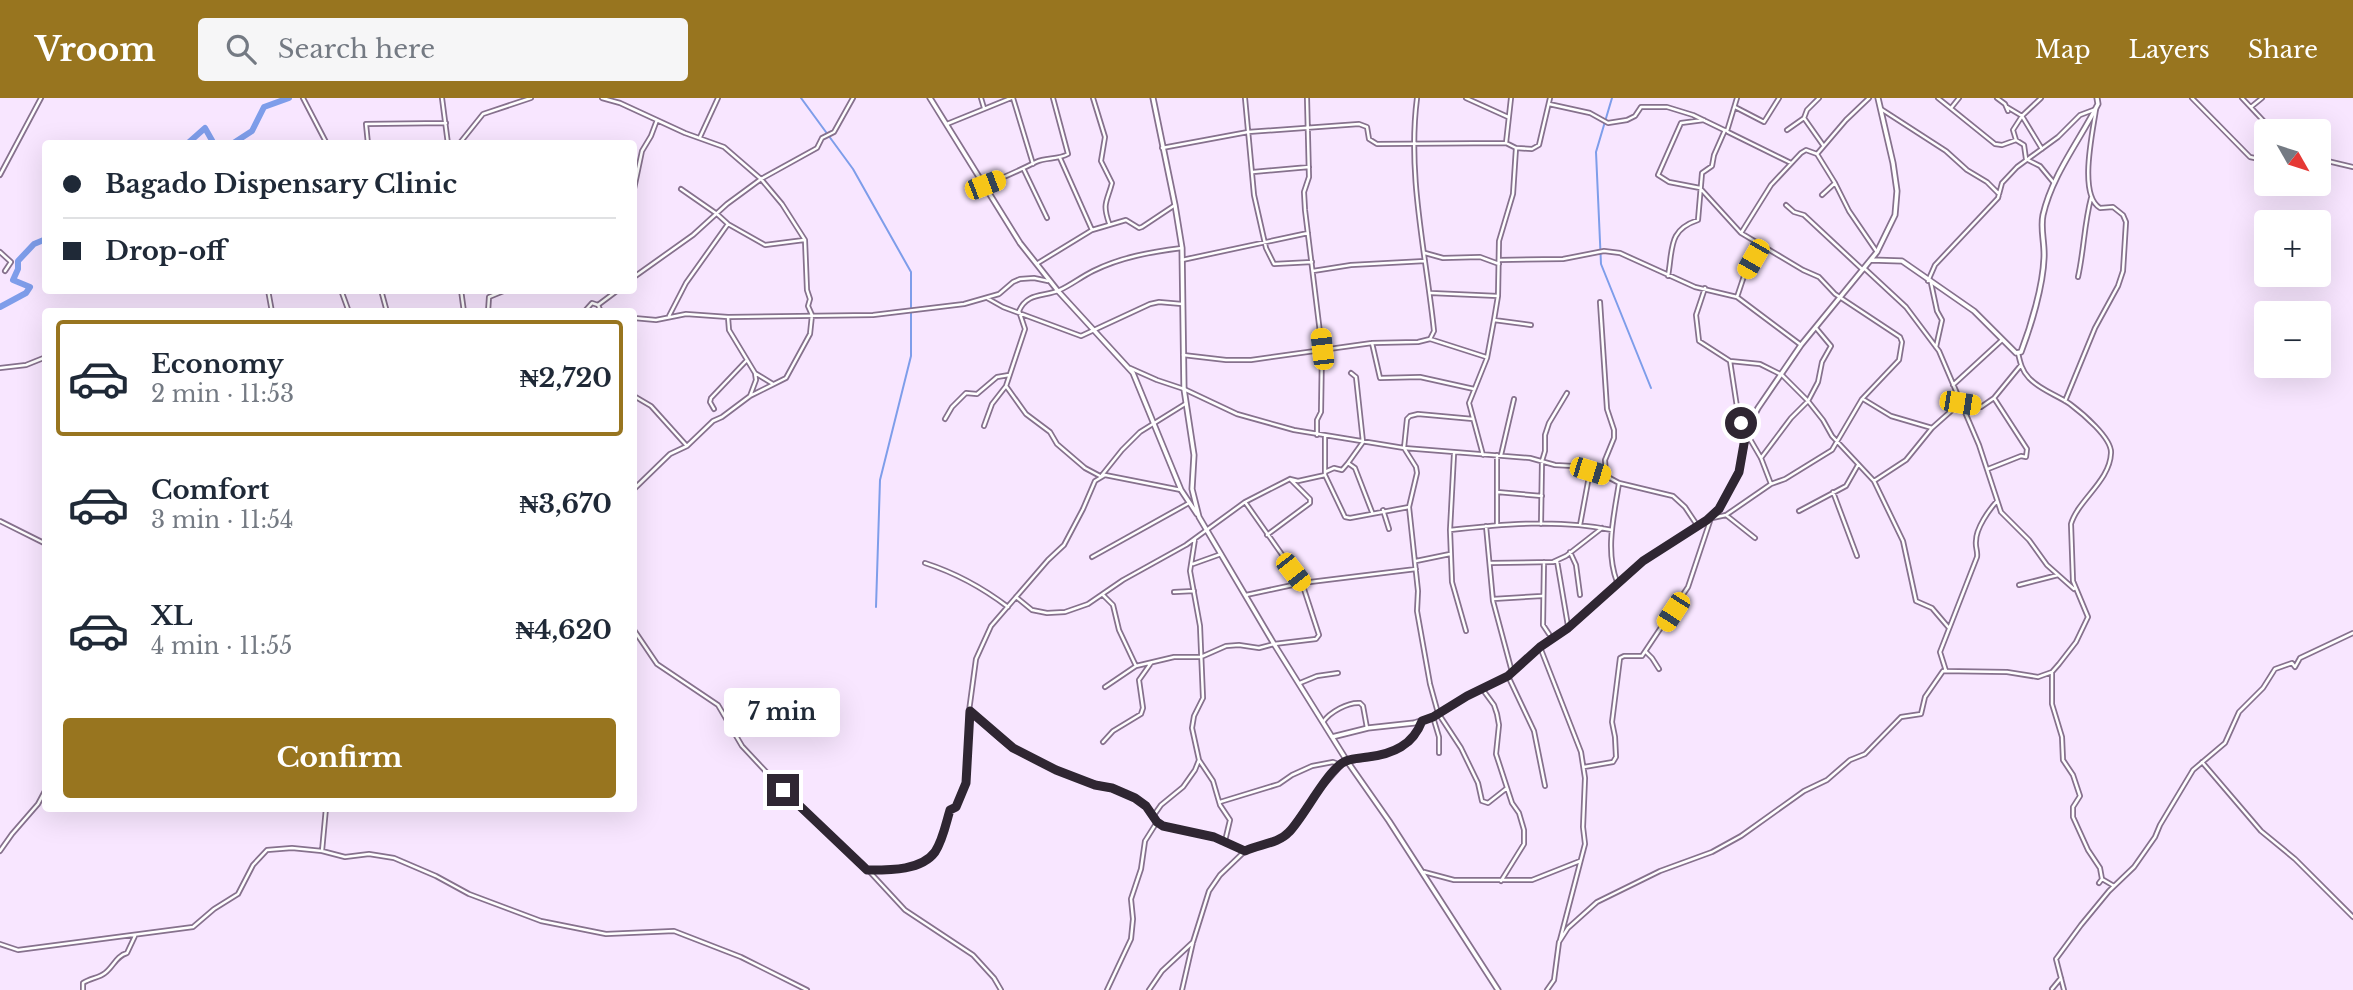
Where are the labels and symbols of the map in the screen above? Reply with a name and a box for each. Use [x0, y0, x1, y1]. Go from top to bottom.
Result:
north arrow [2254, 119, 2331, 196]
car [962, 168, 1009, 202]
car [1734, 236, 1773, 282]
car [1310, 327, 1335, 371]
car [1938, 389, 1983, 417]
route start [1725, 407, 1757, 439]
car [1567, 455, 1614, 487]
car [1272, 549, 1315, 595]
car [1653, 589, 1694, 635]
callout: 7 min [725, 688, 841, 738]
route end [767, 774, 799, 806]

